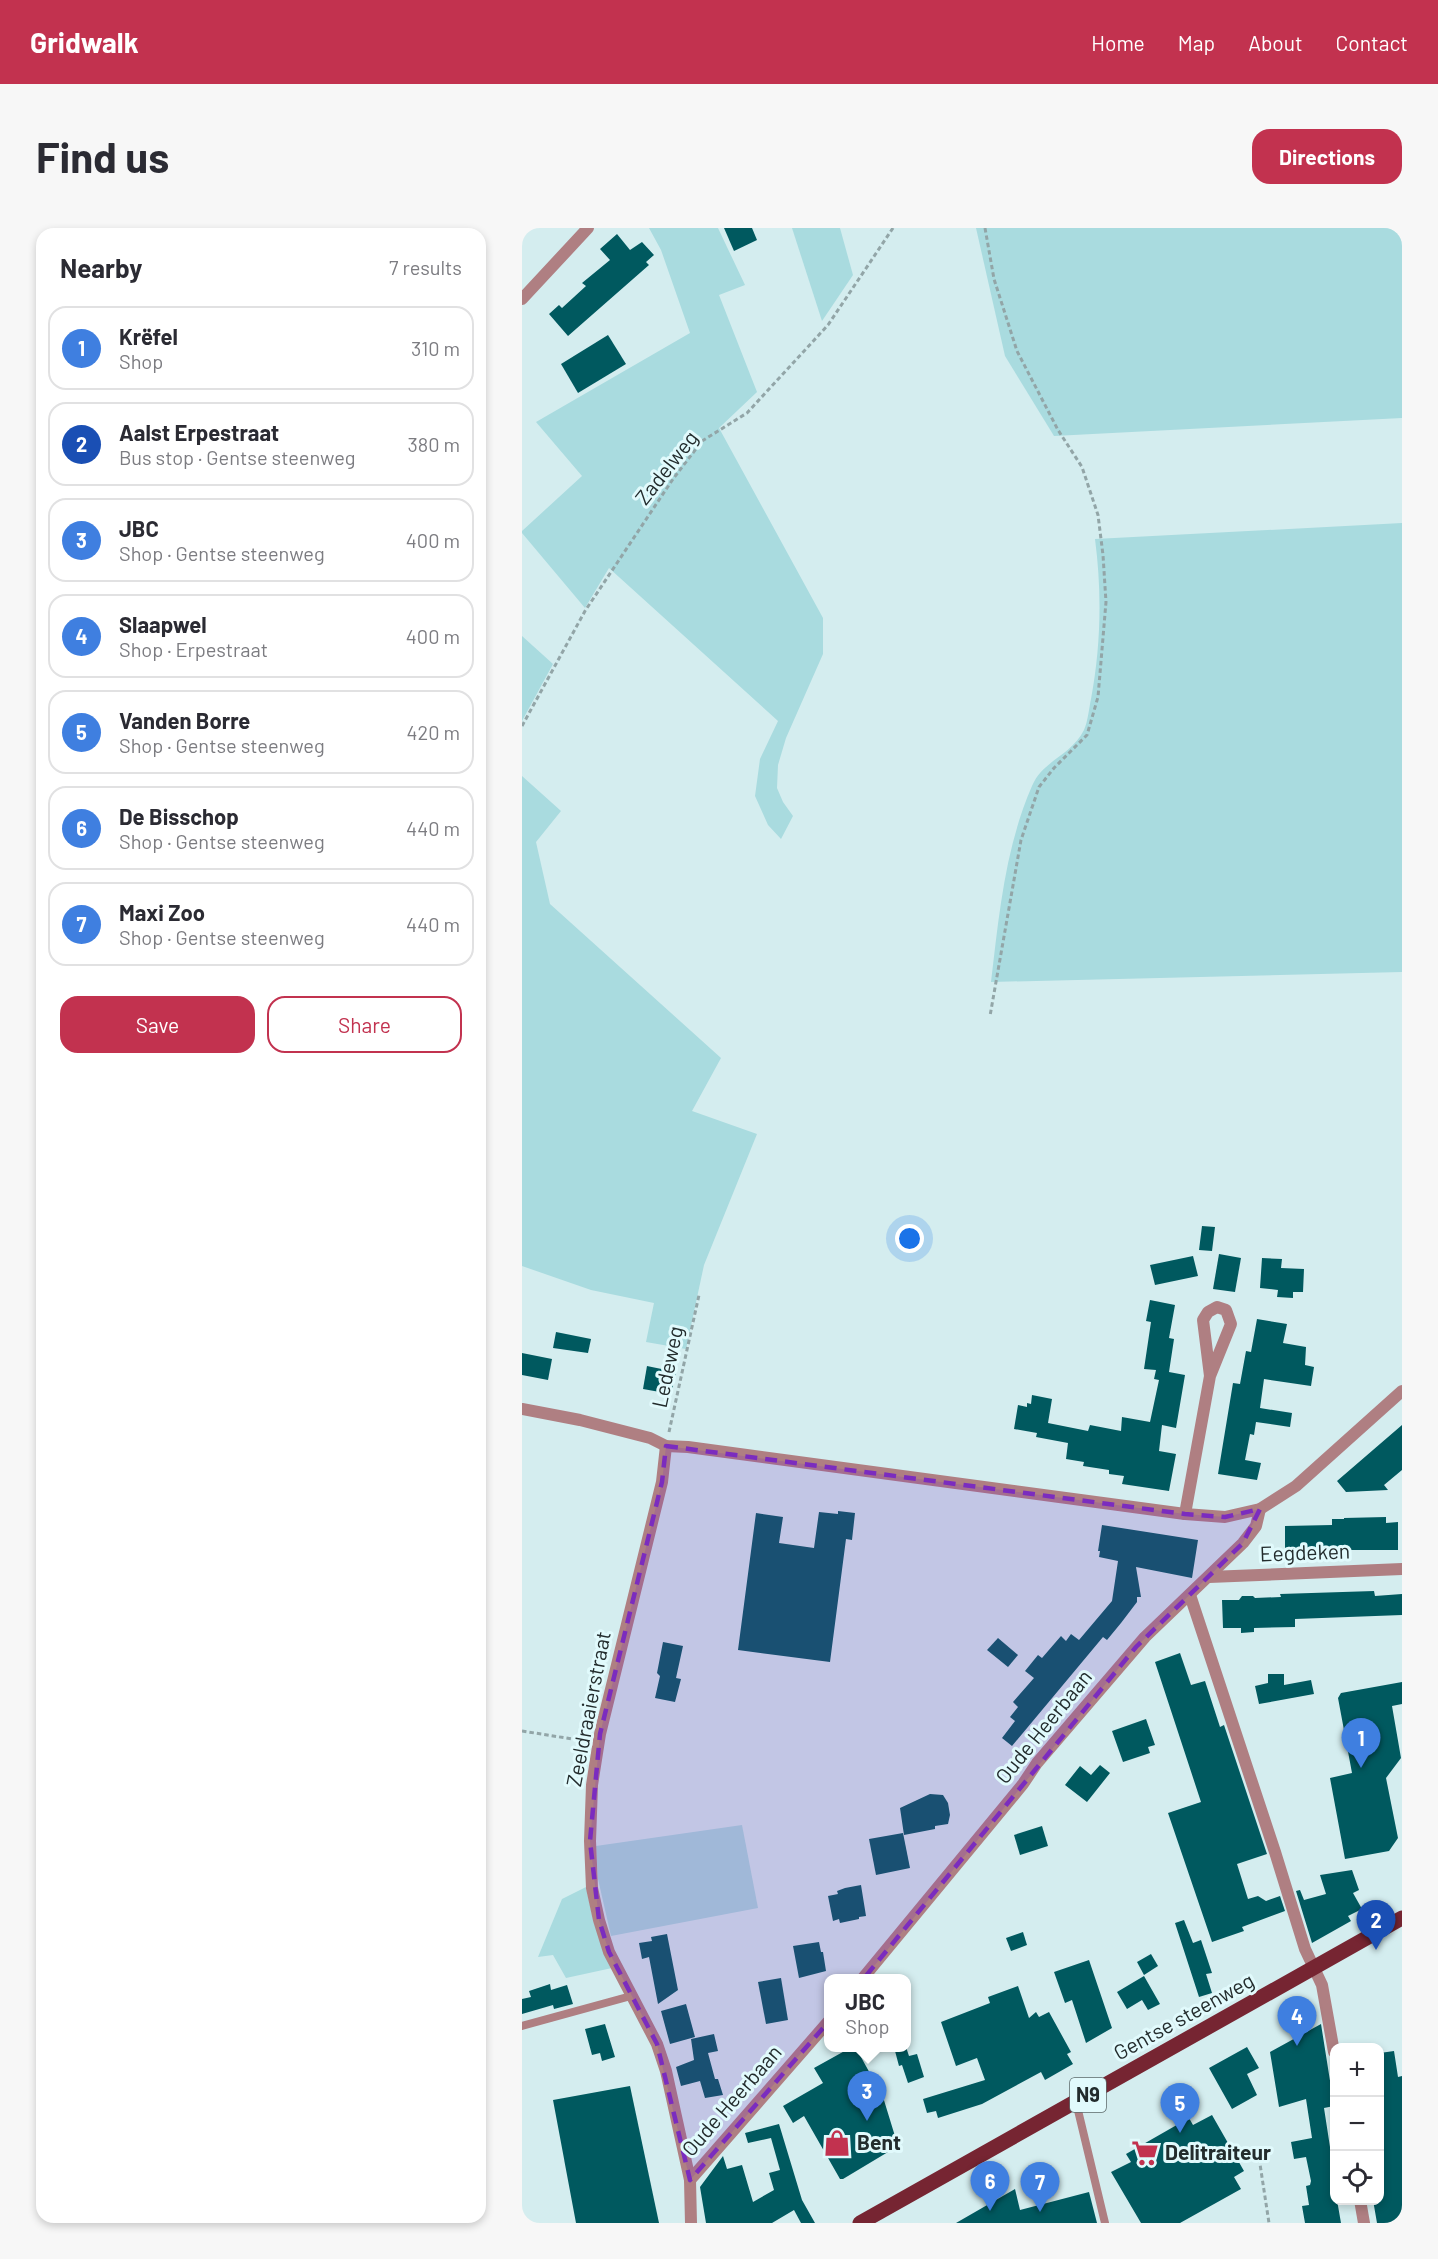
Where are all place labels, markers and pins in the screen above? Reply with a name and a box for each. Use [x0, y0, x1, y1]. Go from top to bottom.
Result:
pin: 1 [1342, 1718, 1380, 1768]
pin: 2 [1356, 1900, 1396, 1950]
pin: 4 [1278, 1996, 1316, 2046]
pin: 3 [848, 2072, 886, 2121]
pin: 5 [1160, 2084, 1200, 2133]
shop icon: Bent [822, 2128, 852, 2158]
place label: Bent [857, 2129, 901, 2154]
supermarket icon: Delitraiteur [1130, 2138, 1160, 2168]
place label: Delitraiteur [1165, 2139, 1271, 2164]
pin: 6 [970, 2162, 1010, 2211]
pin: 7 [1020, 2162, 1060, 2212]

